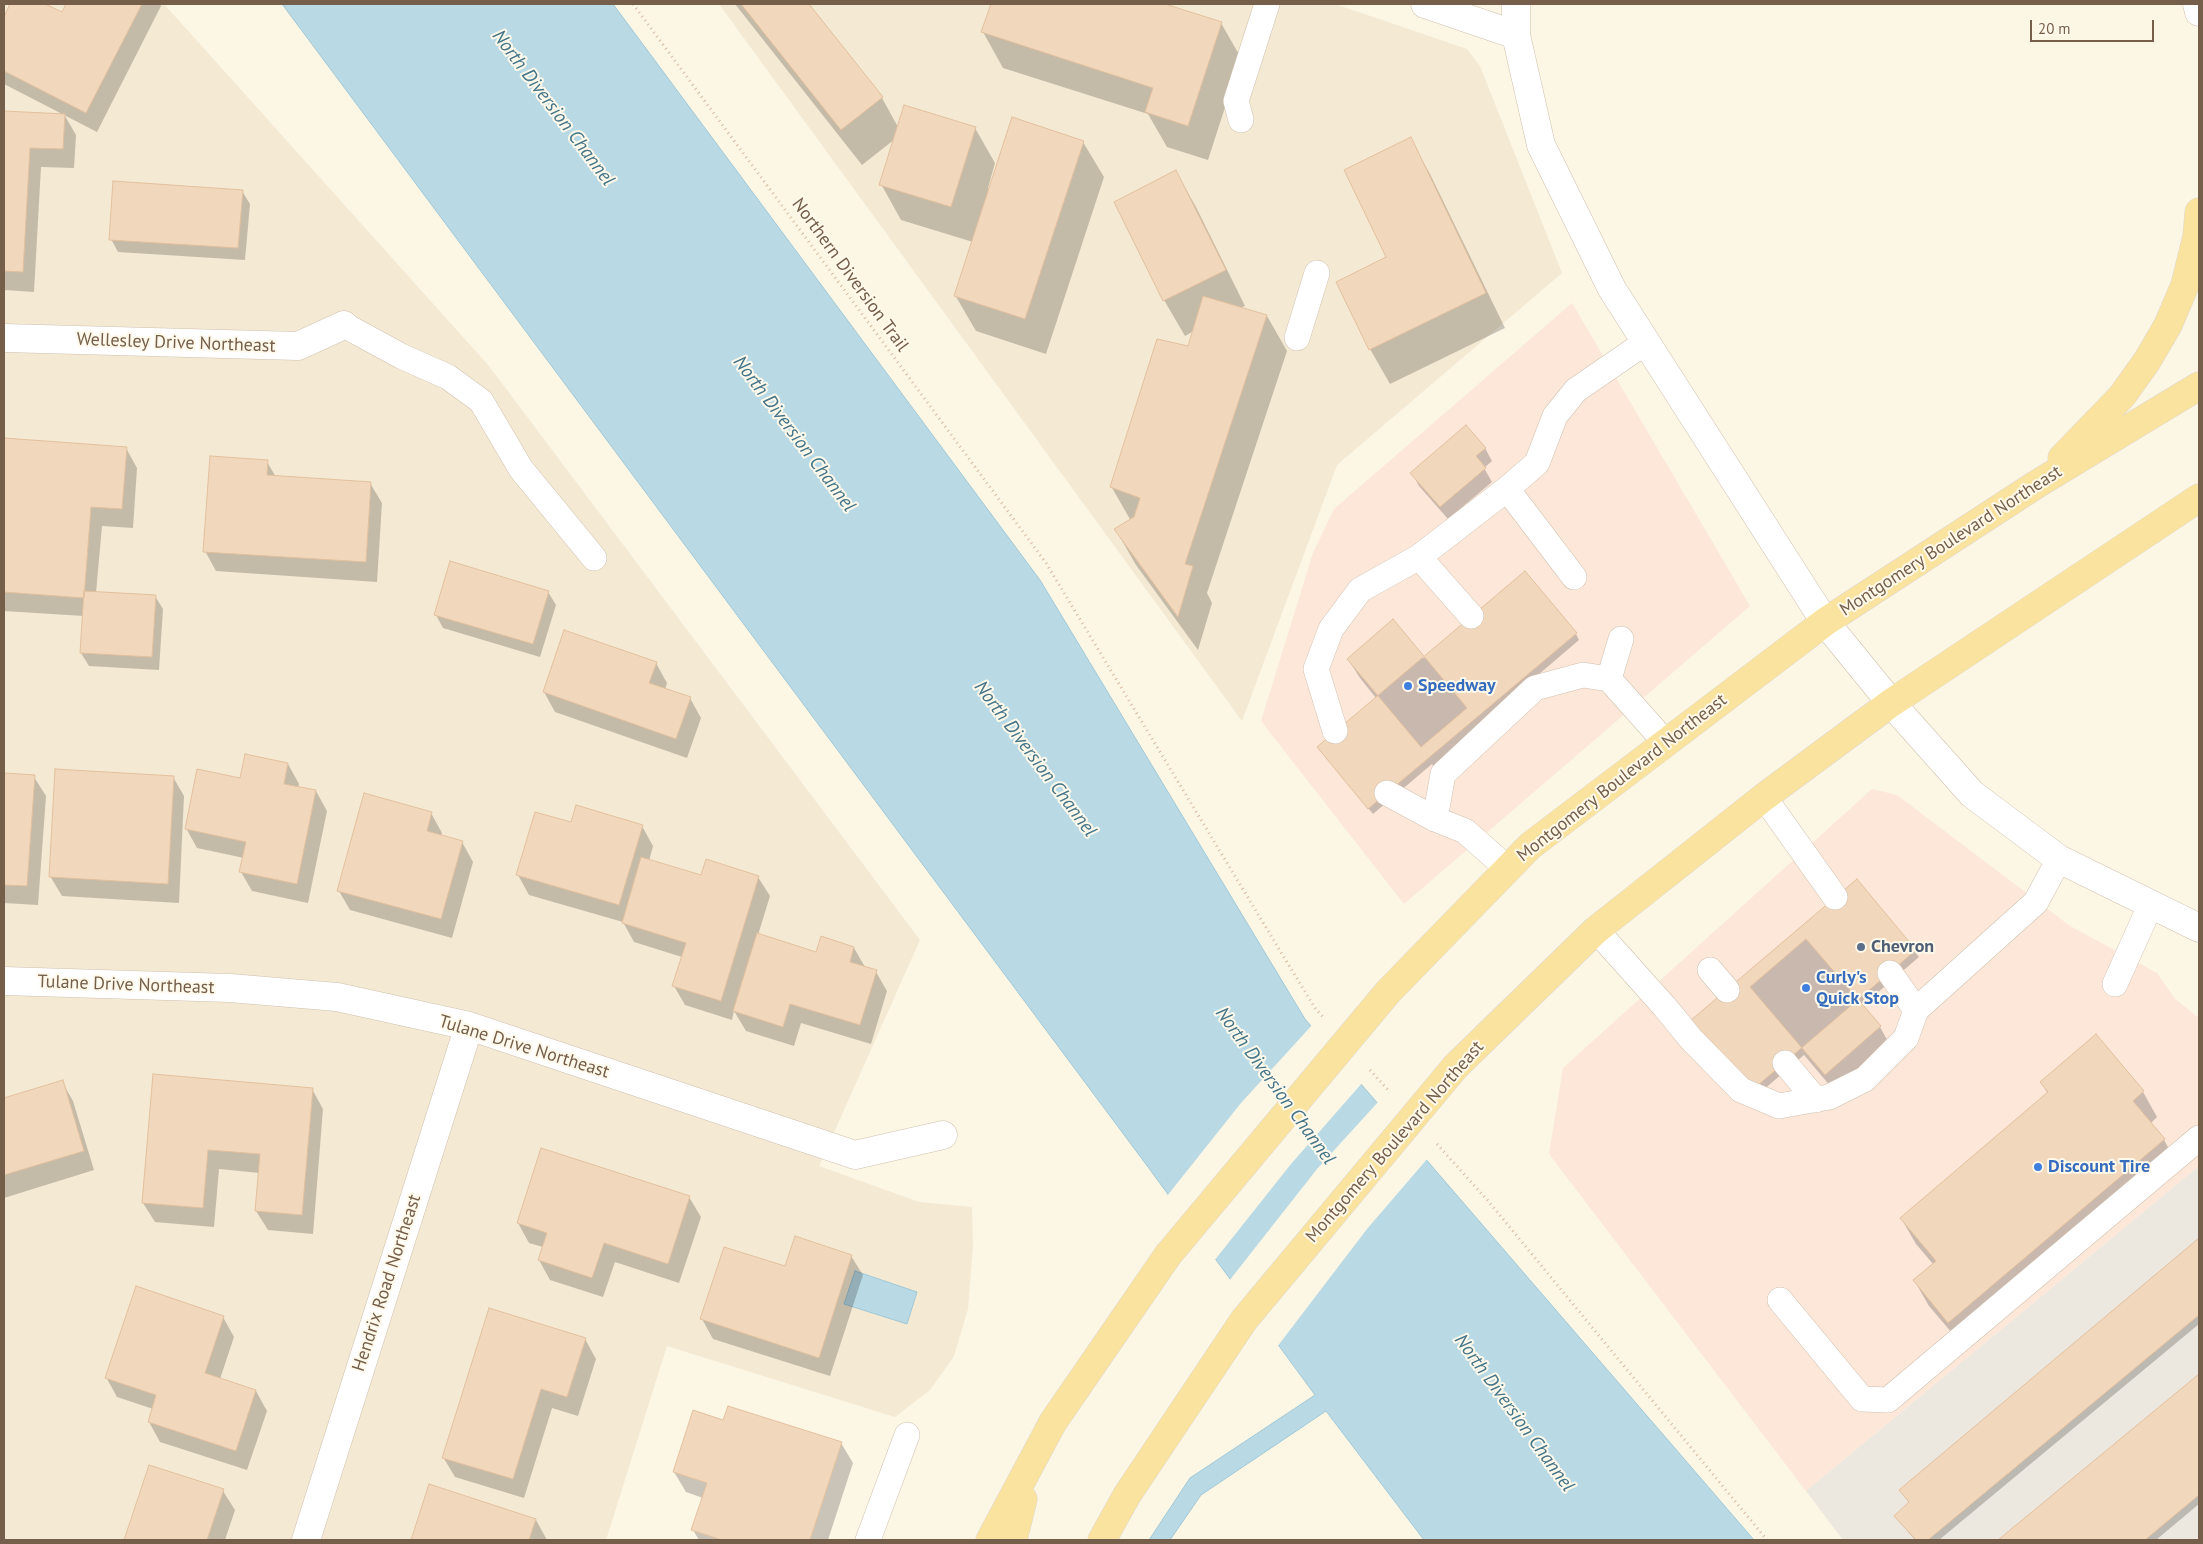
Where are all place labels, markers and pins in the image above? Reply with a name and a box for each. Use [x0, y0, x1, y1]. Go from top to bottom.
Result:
place label: Speedway [1418, 675, 1496, 697]
marker: Speedway [1402, 680, 1414, 692]
place label: Chevron [1871, 936, 1934, 958]
marker: Chevron [1855, 941, 1867, 953]
place label: Curly's Quick Stop [1816, 967, 1899, 1010]
marker: Curly's Quick Stop [1800, 982, 1812, 994]
place label: Discount Tire [2048, 1156, 2150, 1178]
marker: Discount Tire [2032, 1161, 2044, 1173]

